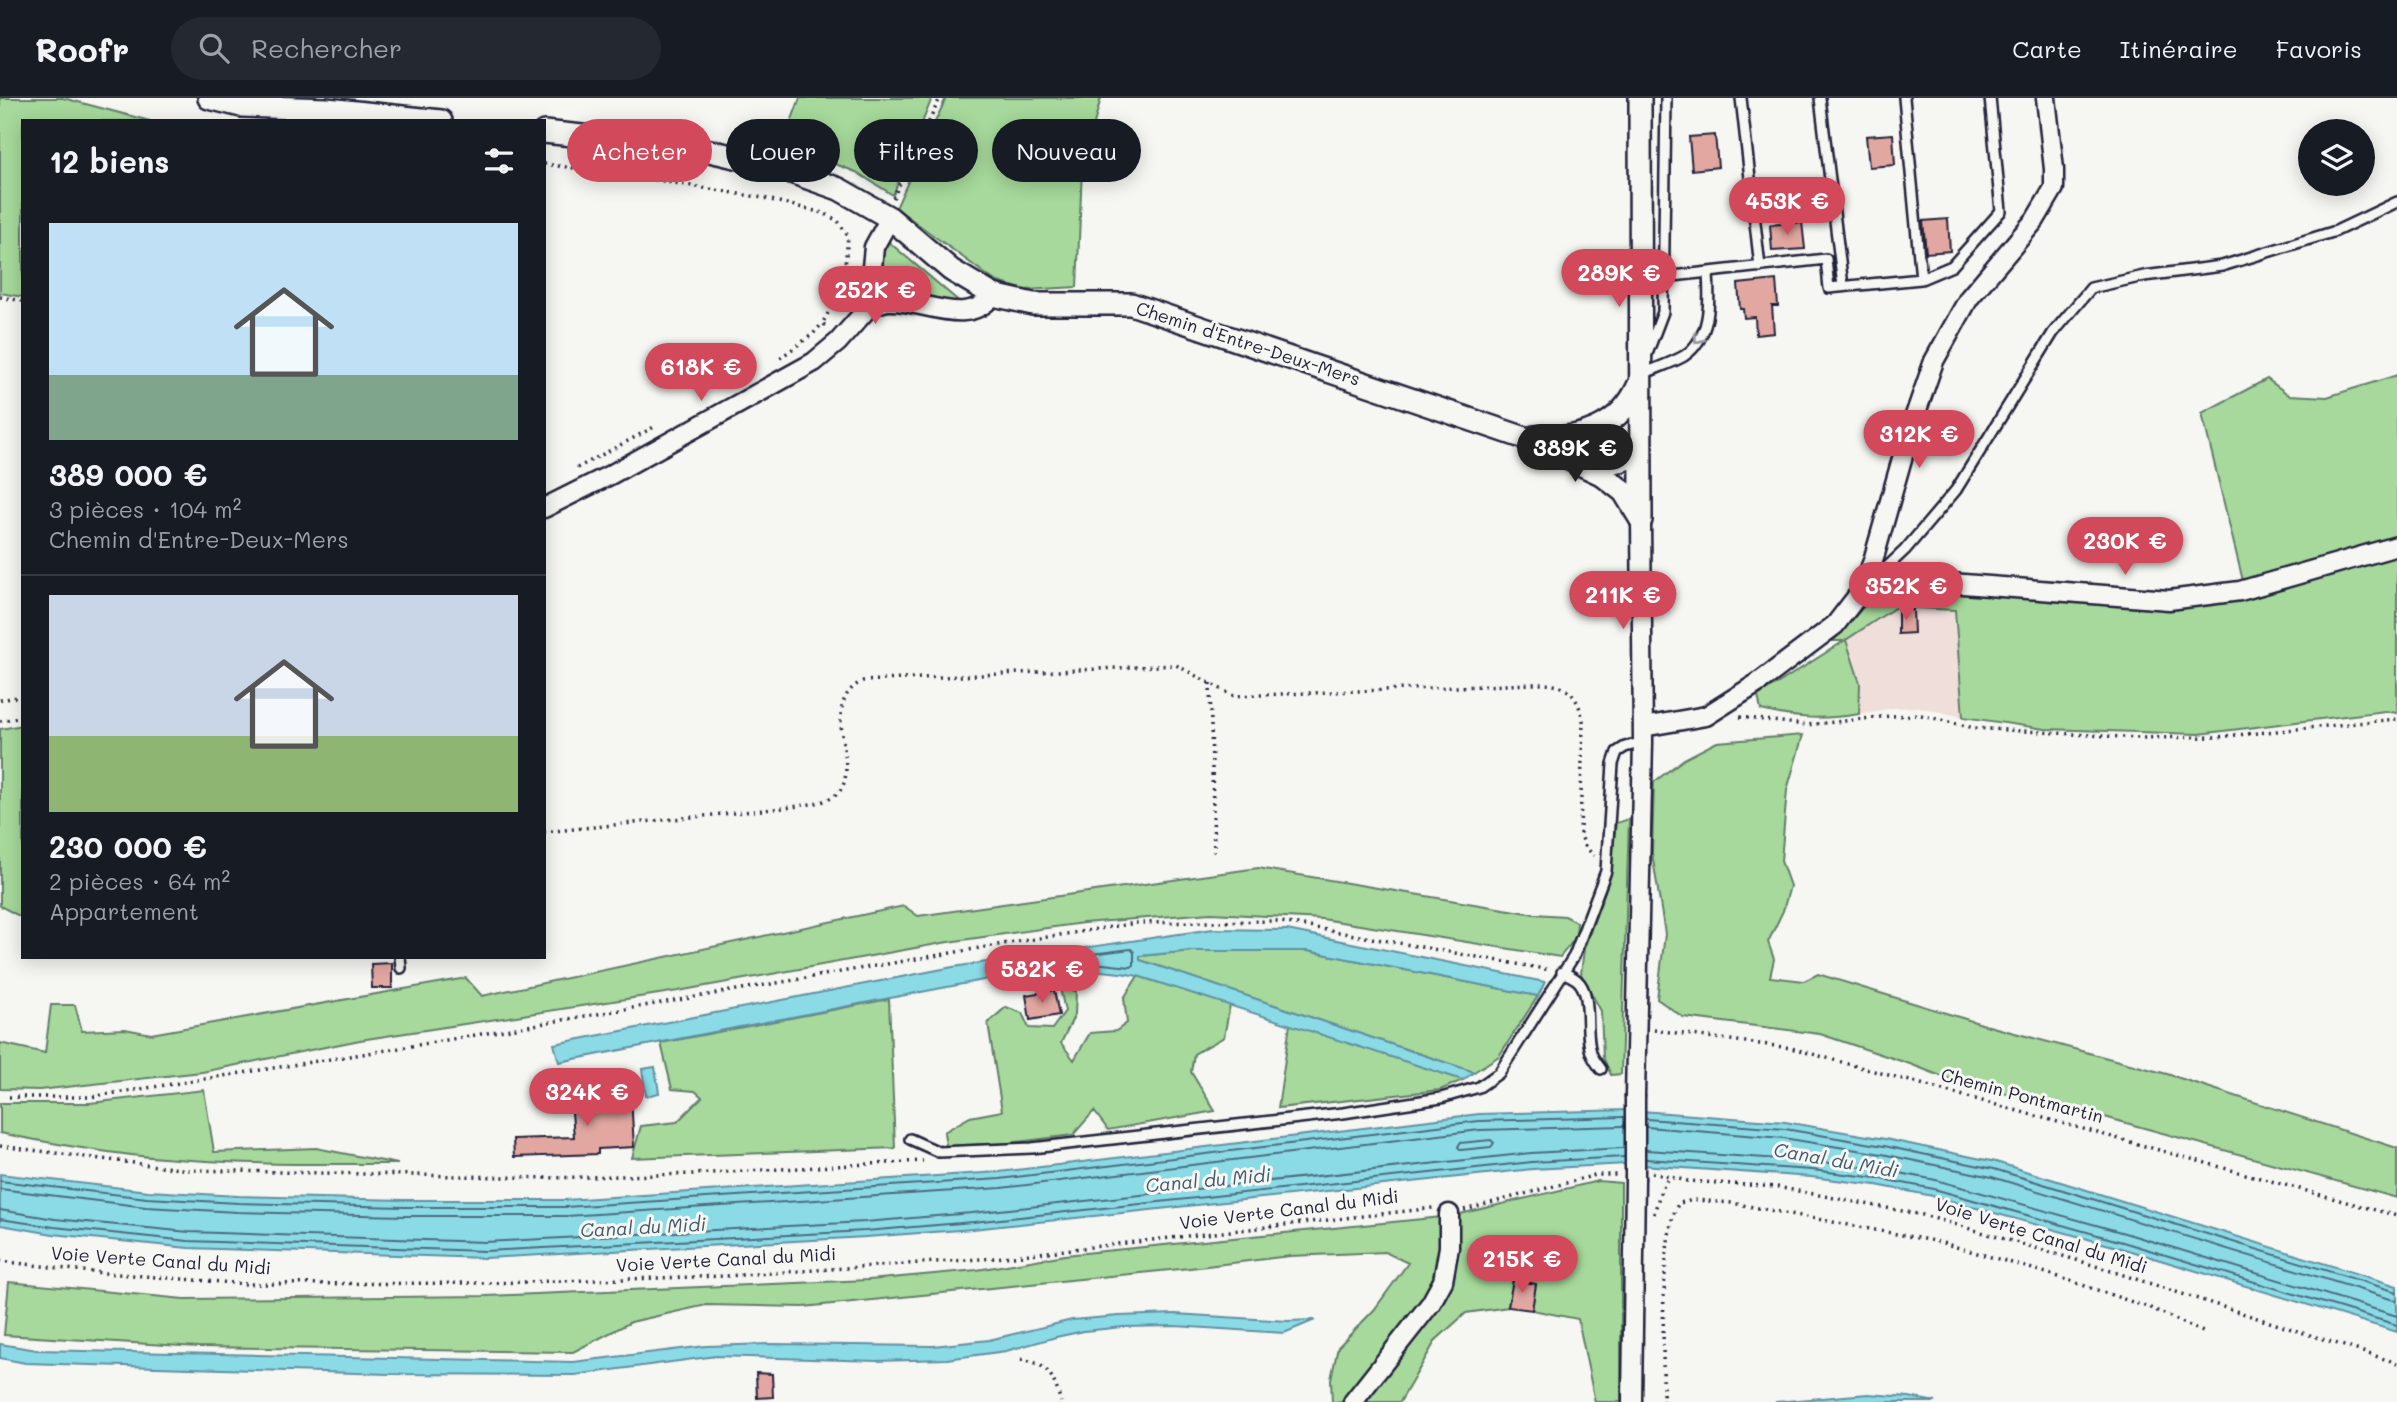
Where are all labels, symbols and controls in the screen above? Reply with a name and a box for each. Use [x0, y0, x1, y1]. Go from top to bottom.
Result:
search box [171, 17, 661, 80]
text: Roofr [35, 27, 129, 70]
icon: search [195, 29, 233, 67]
text: Rechercher [251, 31, 402, 65]
text: Carte [2012, 33, 2082, 64]
text: Itinéraire [2120, 33, 2238, 64]
text: Favoris [2276, 33, 2362, 64]
chip: Acheter [567, 119, 712, 182]
chip: Louer [726, 119, 840, 182]
chip: Filtres [854, 119, 978, 182]
chip: Nouveau [992, 119, 1141, 182]
map controls [2298, 119, 2375, 196]
button: layers [2298, 119, 2375, 196]
text: 12 biens [49, 141, 169, 181]
icon: filters [480, 142, 518, 180]
pin: 453K € [1730, 178, 1844, 237]
text: 453K € [1745, 185, 1829, 215]
pin: 289K € [1562, 250, 1676, 309]
text: 289K € [1577, 257, 1661, 287]
pin: 252K € [818, 266, 932, 326]
icon: home [221, 269, 347, 395]
text: 252K € [834, 274, 916, 304]
street label: Chemin d'Entre-Deux-Mers [1133, 295, 1364, 391]
one-way arrow [1693, 331, 1706, 344]
pin: 618K € [644, 344, 758, 403]
text: 618K € [661, 351, 741, 381]
pin: 312K € [1862, 410, 1976, 470]
text: 312K € [1880, 418, 1958, 448]
pin: 389K € [1518, 424, 1632, 484]
text: 389K € [1533, 432, 1617, 462]
text: 389 000 € [49, 454, 207, 494]
text: 3 pièces · 104 m² [49, 494, 241, 524]
pin: 230K € [2068, 518, 2182, 577]
text: Chemin d'Entre-Deux-Mers [49, 524, 349, 554]
text: 230K € [2083, 525, 2167, 555]
pin: 352K € [1849, 562, 1963, 622]
text: 352K € [1865, 570, 1947, 600]
pin: 211K € [1566, 572, 1680, 631]
text: 211K € [1585, 579, 1661, 609]
icon: home [221, 641, 347, 767]
text: 230 000 € [49, 826, 207, 866]
text: 2 pièces · 64 m² [49, 866, 230, 896]
text: Appartement [49, 896, 199, 926]
pin: 582K € [985, 946, 1099, 1005]
text: 582K € [1001, 953, 1083, 983]
street label: Chemin Pontmartin [1938, 1062, 2106, 1128]
pin: 324K € [530, 1068, 644, 1128]
text: 324K € [545, 1076, 629, 1106]
water label: Canal du Midi [1772, 1136, 1900, 1183]
water label: Canal du Midi [1144, 1162, 1272, 1197]
street label: Voie Verte Canal du Midi [1178, 1184, 1400, 1234]
street label: Voie Verte Canal du Midi [1932, 1191, 2150, 1279]
water label: Canal du Midi [579, 1211, 707, 1242]
pin: 215K € [1465, 1236, 1579, 1295]
street label: Voie Verte Canal du Midi [50, 1240, 272, 1280]
street label: Voie Verte Canal du Midi [615, 1241, 837, 1277]
text: 215K € [1483, 1243, 1561, 1273]

